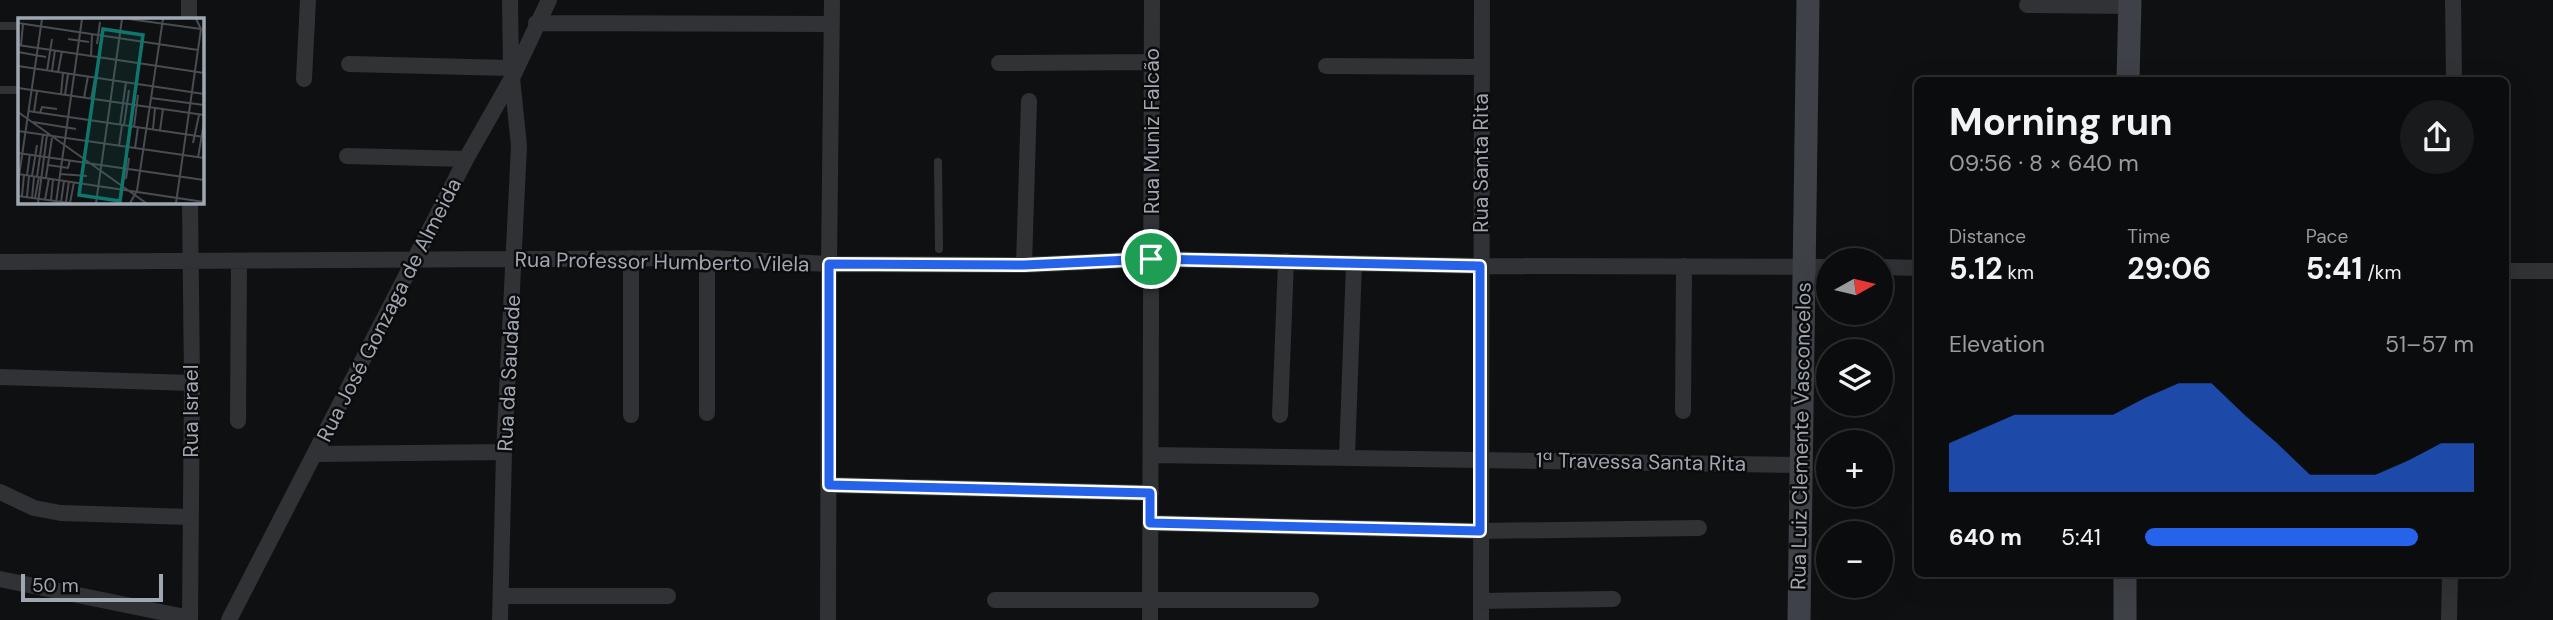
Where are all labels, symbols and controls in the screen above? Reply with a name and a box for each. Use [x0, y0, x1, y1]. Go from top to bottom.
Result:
inset map [18, 18, 203, 203]
street label: Rua Muniz Falcão [1138, 48, 1166, 214]
street label: Rua Santa Rita [1467, 93, 1495, 233]
text: Morning run [1949, 97, 2173, 147]
button: share [2400, 100, 2474, 174]
text: 09:56 · 8 × 640 m [1949, 148, 2139, 178]
street label: Rua José Gonzaga de Almeida [310, 173, 468, 447]
text: Distance [1949, 224, 2026, 249]
text: Time [2127, 224, 2170, 249]
text: Pace [2306, 224, 2348, 249]
pin [1121, 229, 1181, 289]
icon: arrive [1132, 240, 1170, 278]
street label: Rua Professor Humberto Vilela [514, 245, 810, 279]
north arrow [1816, 248, 1894, 326]
map controls [1816, 248, 1893, 598]
text: 5.12 [1949, 249, 2002, 288]
text: 29:06 [2127, 249, 2211, 288]
text: 5:41 [2306, 249, 2362, 288]
text: km [2002, 260, 2034, 285]
text: /km [2362, 260, 2401, 285]
street label: Rua Luiz Clemente Vasconcelos [1784, 282, 1818, 590]
street label: Rua da Saudade [491, 294, 527, 452]
text: Elevation [1949, 329, 2045, 359]
text: 51–57 m [2385, 329, 2474, 359]
button: layers [1816, 339, 1893, 416]
street label: Rua Israel [177, 365, 205, 457]
button: + [1816, 430, 1893, 507]
street label: 1ª Travessa Santa Rita [1536, 446, 1746, 478]
button: − [1816, 521, 1893, 598]
text: 640 m [1949, 522, 2022, 552]
text: 5:41 [2061, 522, 2101, 552]
scale bar [21, 571, 163, 603]
text: 50 m [32, 573, 79, 598]

